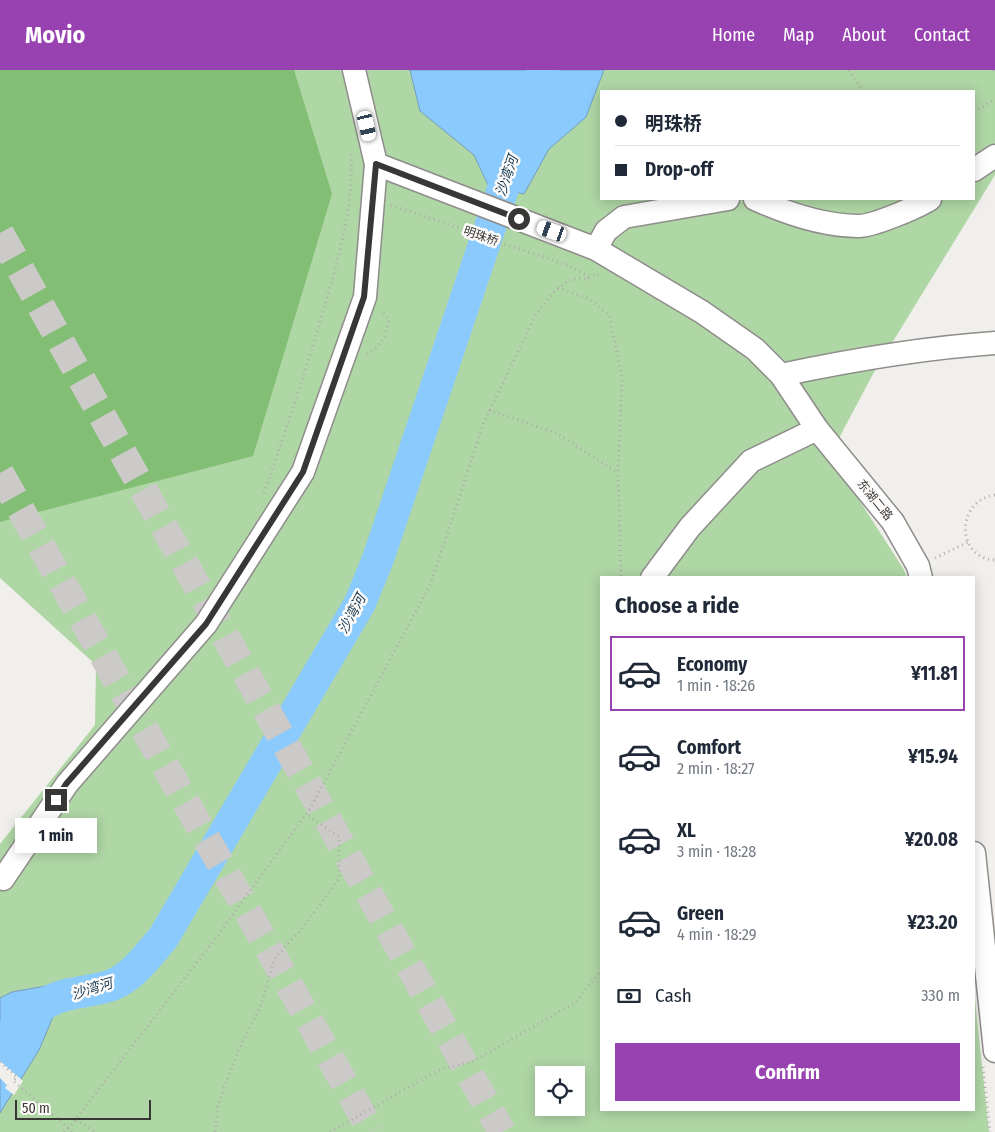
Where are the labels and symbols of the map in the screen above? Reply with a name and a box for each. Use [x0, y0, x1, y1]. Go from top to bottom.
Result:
car [356, 110, 377, 142]
water label: 沙湾河 [492, 151, 523, 199]
route start [508, 208, 530, 230]
car [535, 219, 568, 243]
street label: 明珠桥 [462, 224, 500, 248]
street label: 东湖二路 [854, 477, 896, 523]
water label: 沙湾河 [335, 589, 371, 637]
route end [45, 789, 67, 811]
callout: 1 min [15, 818, 97, 852]
water label: 沙湾河 [69, 974, 117, 1003]
scale bar [15, 1097, 151, 1120]

